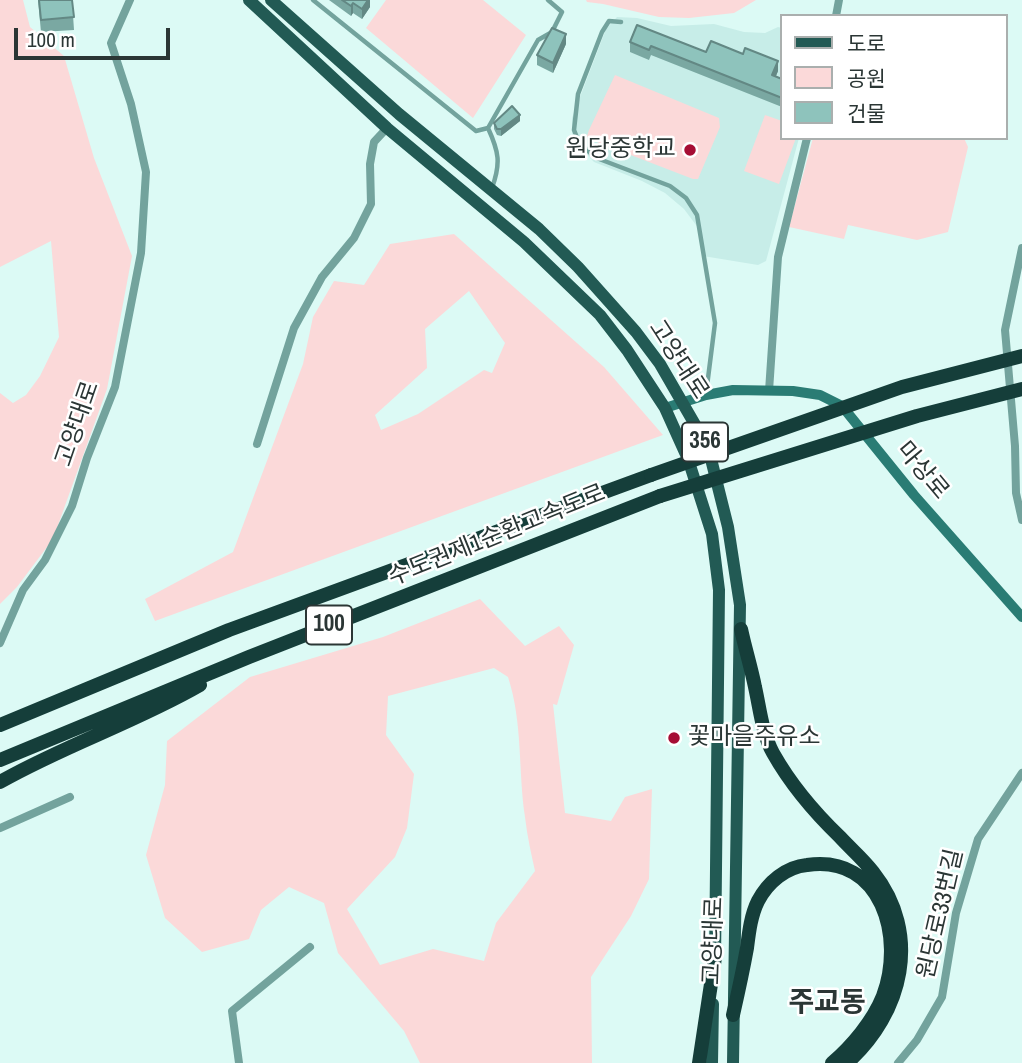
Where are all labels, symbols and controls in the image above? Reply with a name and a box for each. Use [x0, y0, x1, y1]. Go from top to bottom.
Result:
scale bar [18, 14, 173, 58]
legend [780, 14, 1008, 140]
text: 100 m [27, 25, 75, 54]
text: 도로 [847, 29, 886, 58]
text: 공원 [847, 64, 886, 93]
text: 건물 [847, 99, 886, 128]
place label: 원당중학교 [566, 136, 676, 164]
marker: 원당중학교 [682, 142, 698, 158]
street label: 고양대로 [642, 315, 714, 405]
street label: 고양대로 [50, 378, 106, 470]
road number: 356 [682, 422, 728, 462]
street label: 마상로 [890, 436, 954, 506]
street label: 수도권제1순환고속도로 [384, 479, 610, 593]
road number: 100 [306, 606, 352, 645]
place label: 꽃마을주유소 [688, 724, 820, 752]
marker: 꽃마을주유소 [666, 730, 682, 746]
street label: 원당로33번길 [912, 846, 970, 982]
street label: 고양대로 [698, 896, 730, 986]
district label: 주교동 [788, 986, 866, 1020]

